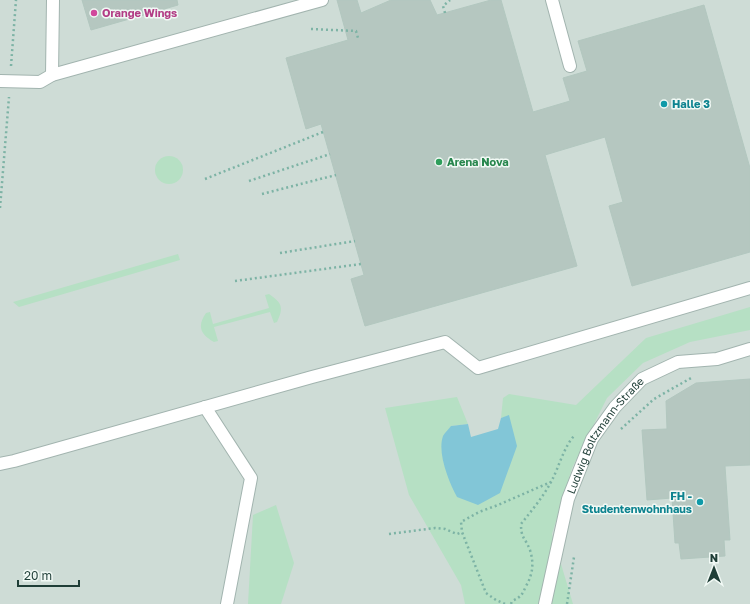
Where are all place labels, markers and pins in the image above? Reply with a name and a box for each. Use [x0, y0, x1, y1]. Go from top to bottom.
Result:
place label: Orange Wings [102, 6, 177, 19]
marker: Orange Wings [89, 8, 99, 18]
place label: Halle 3 [672, 97, 710, 110]
marker: Halle 3 [659, 99, 669, 109]
place label: Arena Nova [447, 155, 509, 168]
marker: Arena Nova [434, 157, 444, 167]
place label: FH - Studentenwohnhaus [582, 489, 692, 515]
marker: FH - Studentenwohnhaus [695, 497, 705, 507]

